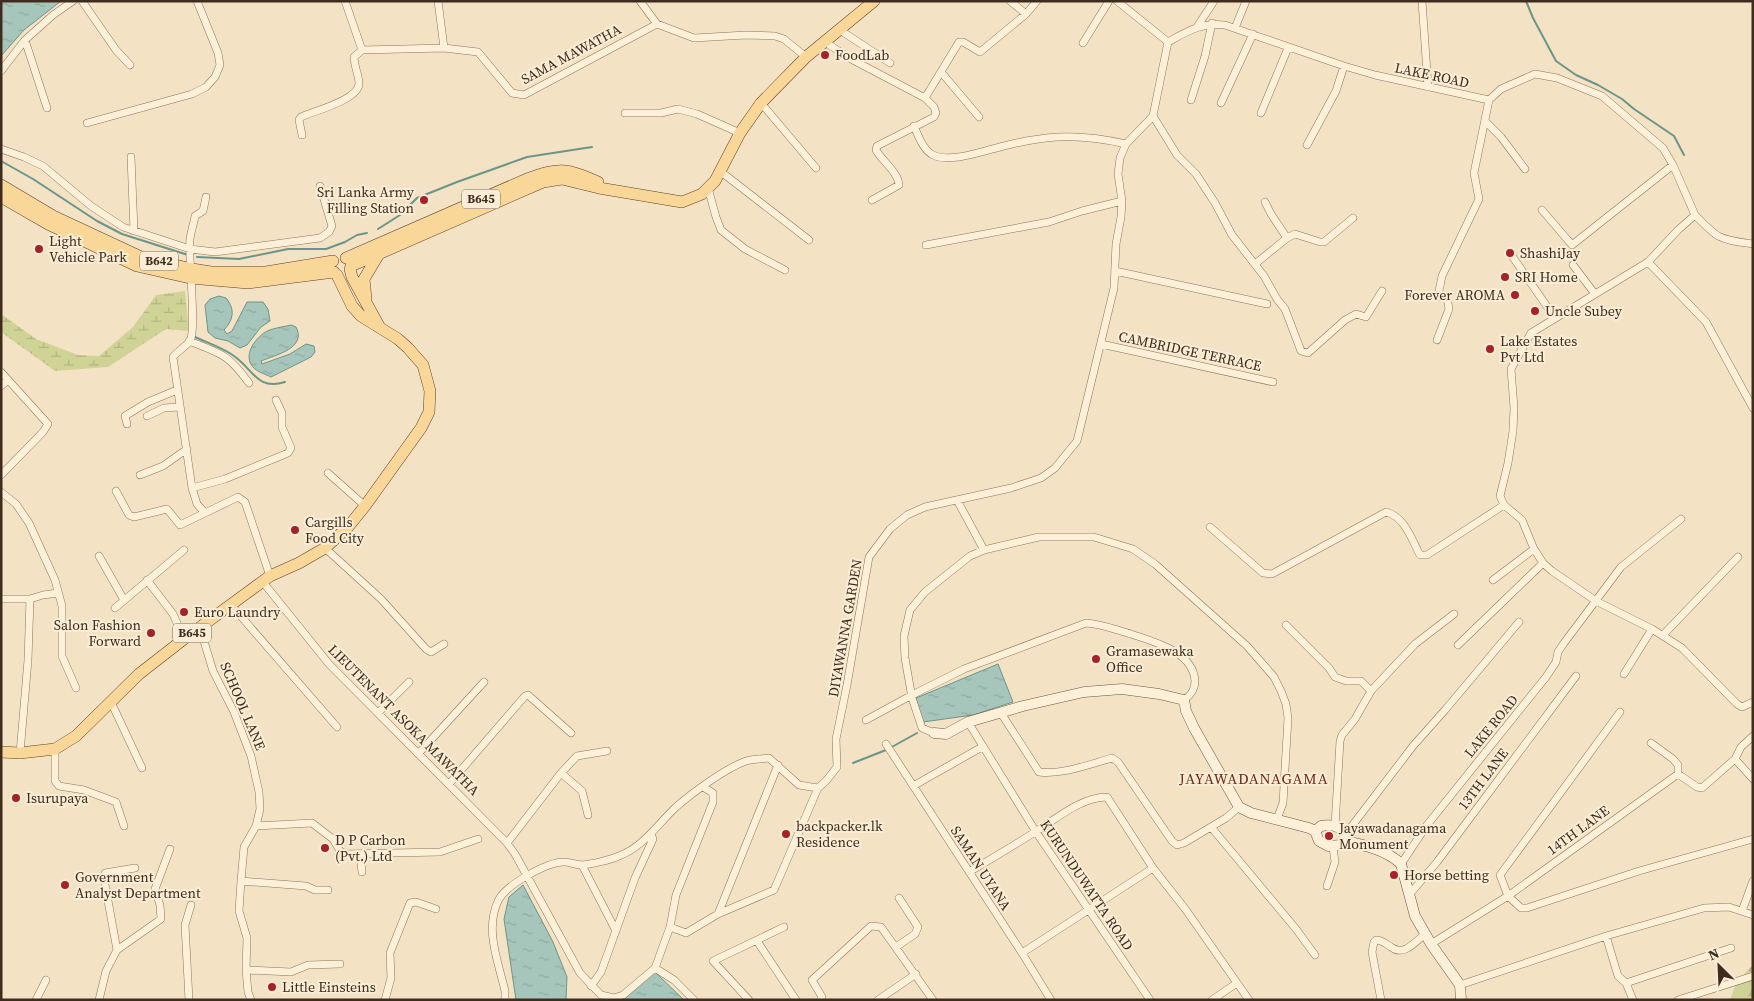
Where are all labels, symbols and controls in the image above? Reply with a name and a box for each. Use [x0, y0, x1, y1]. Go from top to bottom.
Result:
street label: SAMA MAWATHA [517, 19, 625, 89]
place label: FoodLab [835, 45, 889, 65]
marker: FoodLab [819, 49, 831, 61]
street label: LAKE ROAD [1393, 57, 1471, 93]
place label: Sri Lanka Army Filling Station [317, 182, 415, 218]
road number: B645 [462, 190, 500, 208]
marker: Sri Lanka Army Filling Station [418, 194, 430, 206]
place label: Light Vehicle Park [49, 231, 127, 267]
marker: Light Vehicle Park [33, 243, 45, 255]
place label: ShashiJay [1520, 243, 1581, 263]
marker: ShashiJay [1504, 247, 1516, 259]
road number: B642 [140, 252, 178, 270]
place label: SRI Home [1515, 267, 1578, 287]
marker: SRI Home [1499, 271, 1511, 283]
place label: Forever AROMA [1404, 285, 1506, 305]
marker: Forever AROMA [1509, 289, 1521, 301]
place label: Uncle Subey [1545, 301, 1623, 321]
marker: Uncle Subey [1529, 305, 1541, 317]
street label: CAMBRIDGE TERRACE [1117, 326, 1263, 376]
place label: Lake Estates Pvt Ltd [1500, 331, 1577, 367]
marker: Lake Estates Pvt Ltd [1484, 343, 1496, 355]
place label: Cargills Food City [305, 512, 365, 548]
marker: Cargills Food City [289, 524, 301, 536]
street label: DIYAWANNA GARDEN [823, 557, 867, 699]
place label: Euro Laundry [194, 602, 281, 622]
marker: Euro Laundry [178, 606, 190, 618]
place label: Salon Fashion Forward [54, 615, 142, 651]
road number: B645 [173, 624, 211, 642]
marker: Salon Fashion Forward [145, 627, 157, 639]
street label: LIEUTENANT ASOKA MAWATHA [324, 640, 485, 801]
place label: Gramasewaka Office [1106, 641, 1194, 677]
marker: Gramasewaka Office [1090, 653, 1102, 665]
street label: SCHOOL LANE [215, 659, 271, 753]
street label: LAKE ROAD [1459, 690, 1523, 762]
street label: 13TH LANE [1453, 744, 1513, 814]
district label: JAYAWADANAGAMA [1178, 768, 1329, 789]
place label: Isurupaya [26, 788, 89, 808]
marker: Isurupaya [10, 792, 22, 804]
street label: 14TH LANE [1543, 801, 1613, 859]
place label: backpacker.lk Residence [796, 816, 883, 852]
street label: KURUNDUWATTA ROAD [1036, 816, 1138, 954]
place label: Jayawadanagama Monument [1338, 818, 1447, 854]
street label: SAMAN UYANA [946, 822, 1016, 915]
marker: backpacker.lk Residence [780, 828, 792, 840]
place label: D P Carbon (Pvt.) Ltd [335, 830, 406, 866]
marker: Jayawadanagama Monument [1323, 830, 1335, 842]
marker: D P Carbon (Pvt.) Ltd [319, 842, 331, 854]
place label: Horse betting [1404, 865, 1489, 885]
place label: Government Analyst Department [75, 867, 201, 903]
marker: Horse betting [1388, 869, 1400, 881]
marker: Government Analyst Department [59, 879, 71, 891]
north arrow [1694, 941, 1744, 991]
text: N [1705, 943, 1722, 965]
place label: Little Einsteins [282, 977, 376, 997]
marker: Little Einsteins [266, 981, 278, 993]

